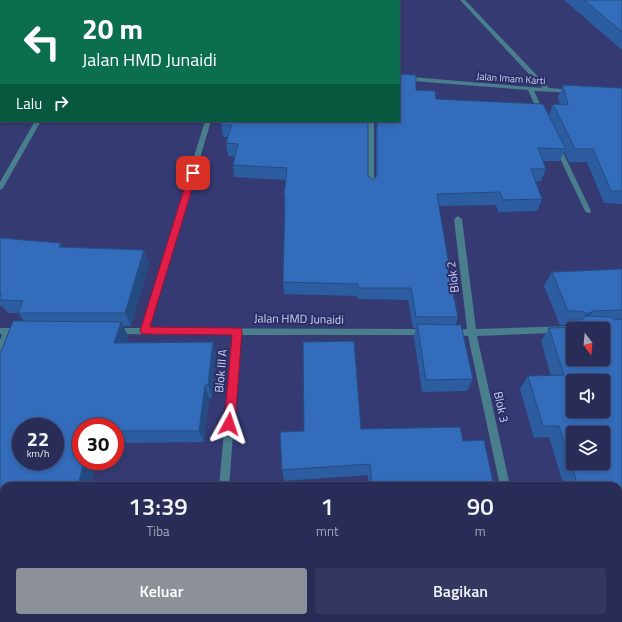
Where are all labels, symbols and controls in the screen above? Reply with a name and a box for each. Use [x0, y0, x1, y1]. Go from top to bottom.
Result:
text: 20 m [82, 7, 143, 50]
icon: left [16, 16, 68, 68]
text: Jalan HMD Junaidi [82, 46, 217, 73]
street label: Jalan Imam Karti [476, 69, 546, 88]
text: Lalu [16, 92, 42, 115]
icon: right [50, 92, 72, 114]
pin [176, 156, 210, 190]
icon: arrive [182, 162, 204, 184]
street label: Blok 2 [441, 260, 464, 294]
street label: Jalan HMD Junaidi [254, 308, 344, 329]
north arrow [566, 322, 610, 366]
map controls [566, 322, 610, 470]
street label: Blok III A [209, 348, 232, 393]
button: sound [566, 374, 610, 418]
street label: Blok 3 [489, 389, 514, 424]
position arrow [208, 403, 250, 445]
speed limit sign: 30 [72, 418, 124, 470]
text: 22 [27, 423, 49, 454]
button: layers [566, 426, 610, 470]
text: km/h [27, 446, 49, 461]
text: 13:39 [128, 488, 188, 524]
text: 1 [321, 488, 334, 524]
text: 90 [467, 488, 494, 524]
text: Tiba [147, 521, 170, 541]
text: mnt [316, 521, 338, 541]
text: m [475, 521, 486, 541]
button: Keluar [16, 568, 307, 614]
button: Bagikan [315, 568, 606, 614]

